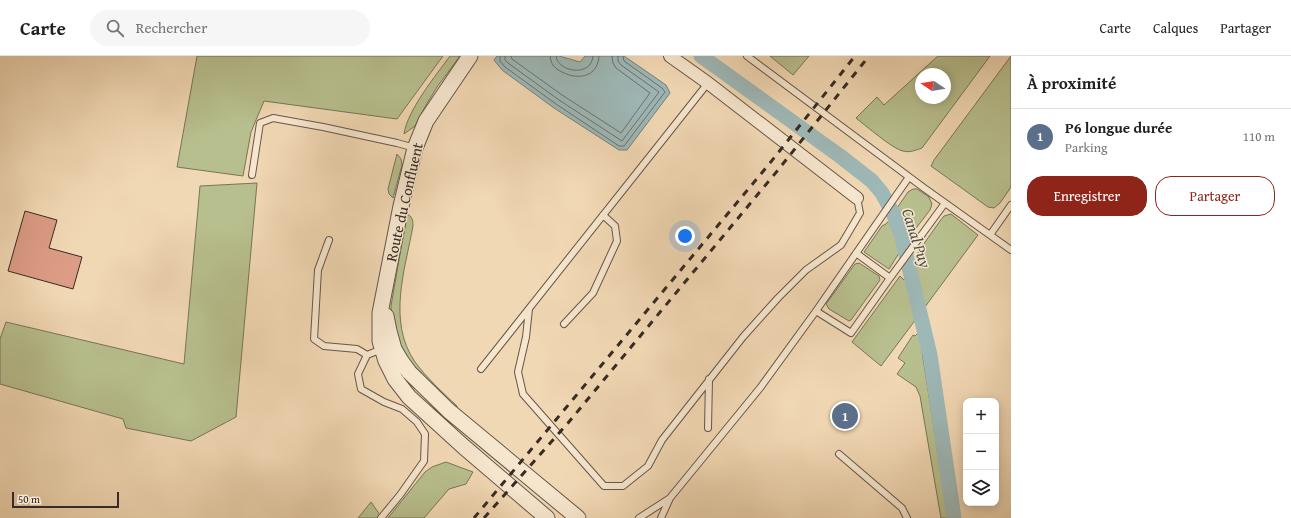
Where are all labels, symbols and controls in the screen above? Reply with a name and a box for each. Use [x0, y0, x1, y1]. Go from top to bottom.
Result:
search box [90, 10, 370, 46]
text: Carte [20, 14, 66, 42]
icon: search [104, 17, 126, 39]
text: Rechercher [136, 17, 207, 38]
text: Carte [1099, 18, 1131, 38]
text: Calques [1153, 18, 1198, 38]
text: Partager [1220, 18, 1271, 38]
north arrow [915, 68, 951, 104]
text: À proximité [1027, 70, 1116, 95]
text: P6 longue durée [1065, 117, 1172, 138]
text: 1 [1037, 127, 1043, 146]
text: 110 m [1243, 127, 1275, 146]
text: Parking [1065, 138, 1108, 157]
street label: Route du Confluent [380, 140, 428, 264]
button: Enregistrer [1027, 176, 1147, 216]
button: Partager [1155, 176, 1275, 216]
water label: Canal Puy [896, 205, 938, 271]
your location [675, 226, 695, 246]
map controls [963, 398, 999, 506]
button: + [963, 398, 999, 434]
pin: 1 [832, 401, 858, 431]
button: − [963, 434, 999, 470]
button: layers [963, 470, 999, 506]
scale bar [12, 490, 119, 509]
text: 50 m [18, 491, 40, 507]

